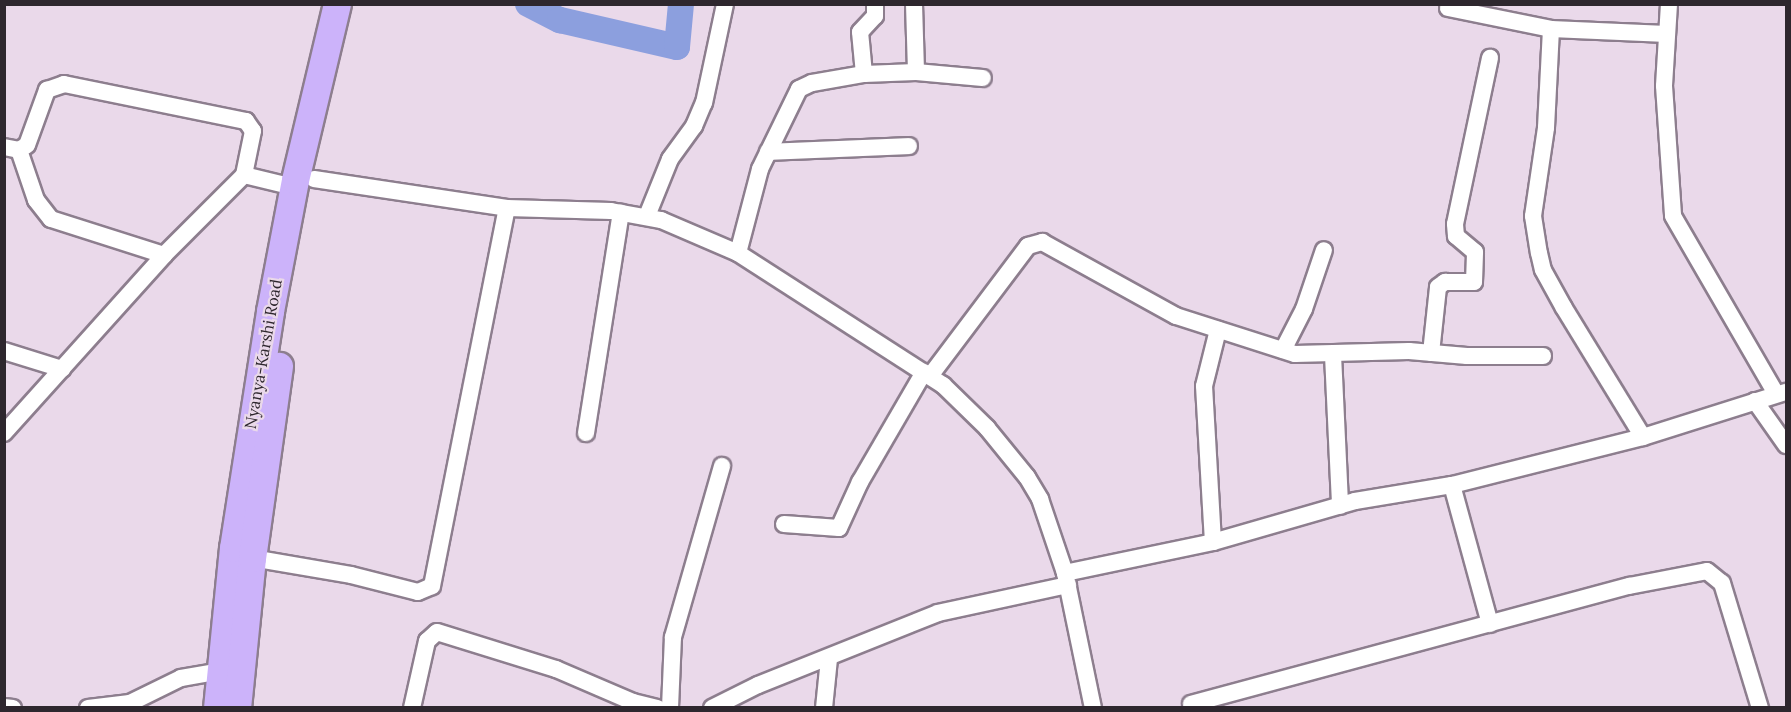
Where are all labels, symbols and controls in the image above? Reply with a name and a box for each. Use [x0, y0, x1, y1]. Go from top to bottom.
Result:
street label: Nyanya-Karshi Road [240, 278, 286, 430]

